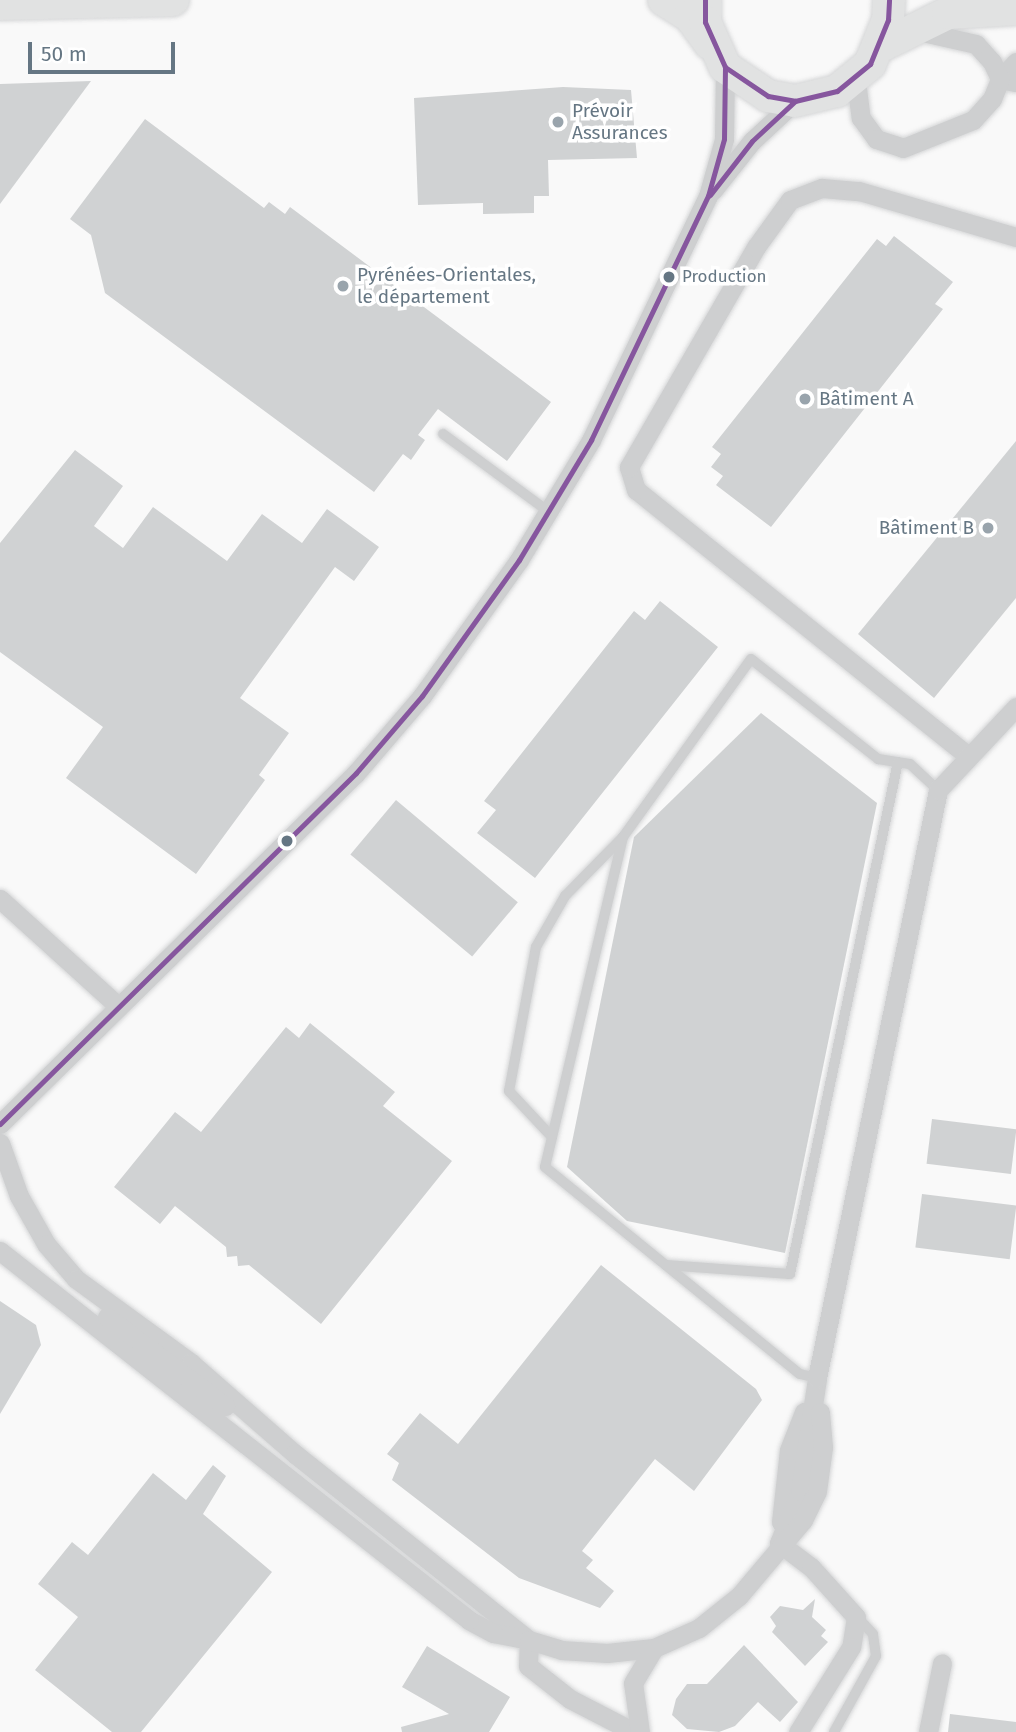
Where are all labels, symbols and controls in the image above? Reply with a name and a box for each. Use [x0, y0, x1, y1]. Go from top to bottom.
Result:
scale bar [32, 28, 178, 72]
text: 50 m [41, 41, 87, 67]
place label: Prévoir Assurances [572, 100, 668, 144]
marker: Prévoir Assurances [550, 114, 566, 130]
place label: Pyrénées-Orientales, le département [357, 264, 536, 308]
place label: Production [682, 267, 767, 287]
marker: Production [662, 270, 676, 284]
marker: Pyrénées-Orientales, le département [335, 278, 351, 294]
place label: Bâtiment A [819, 388, 914, 410]
marker: Bâtiment A [797, 391, 813, 407]
place label: Bâtiment B [879, 517, 974, 539]
marker: Bâtiment B [980, 520, 996, 536]
unlabelled marker [280, 834, 294, 848]

